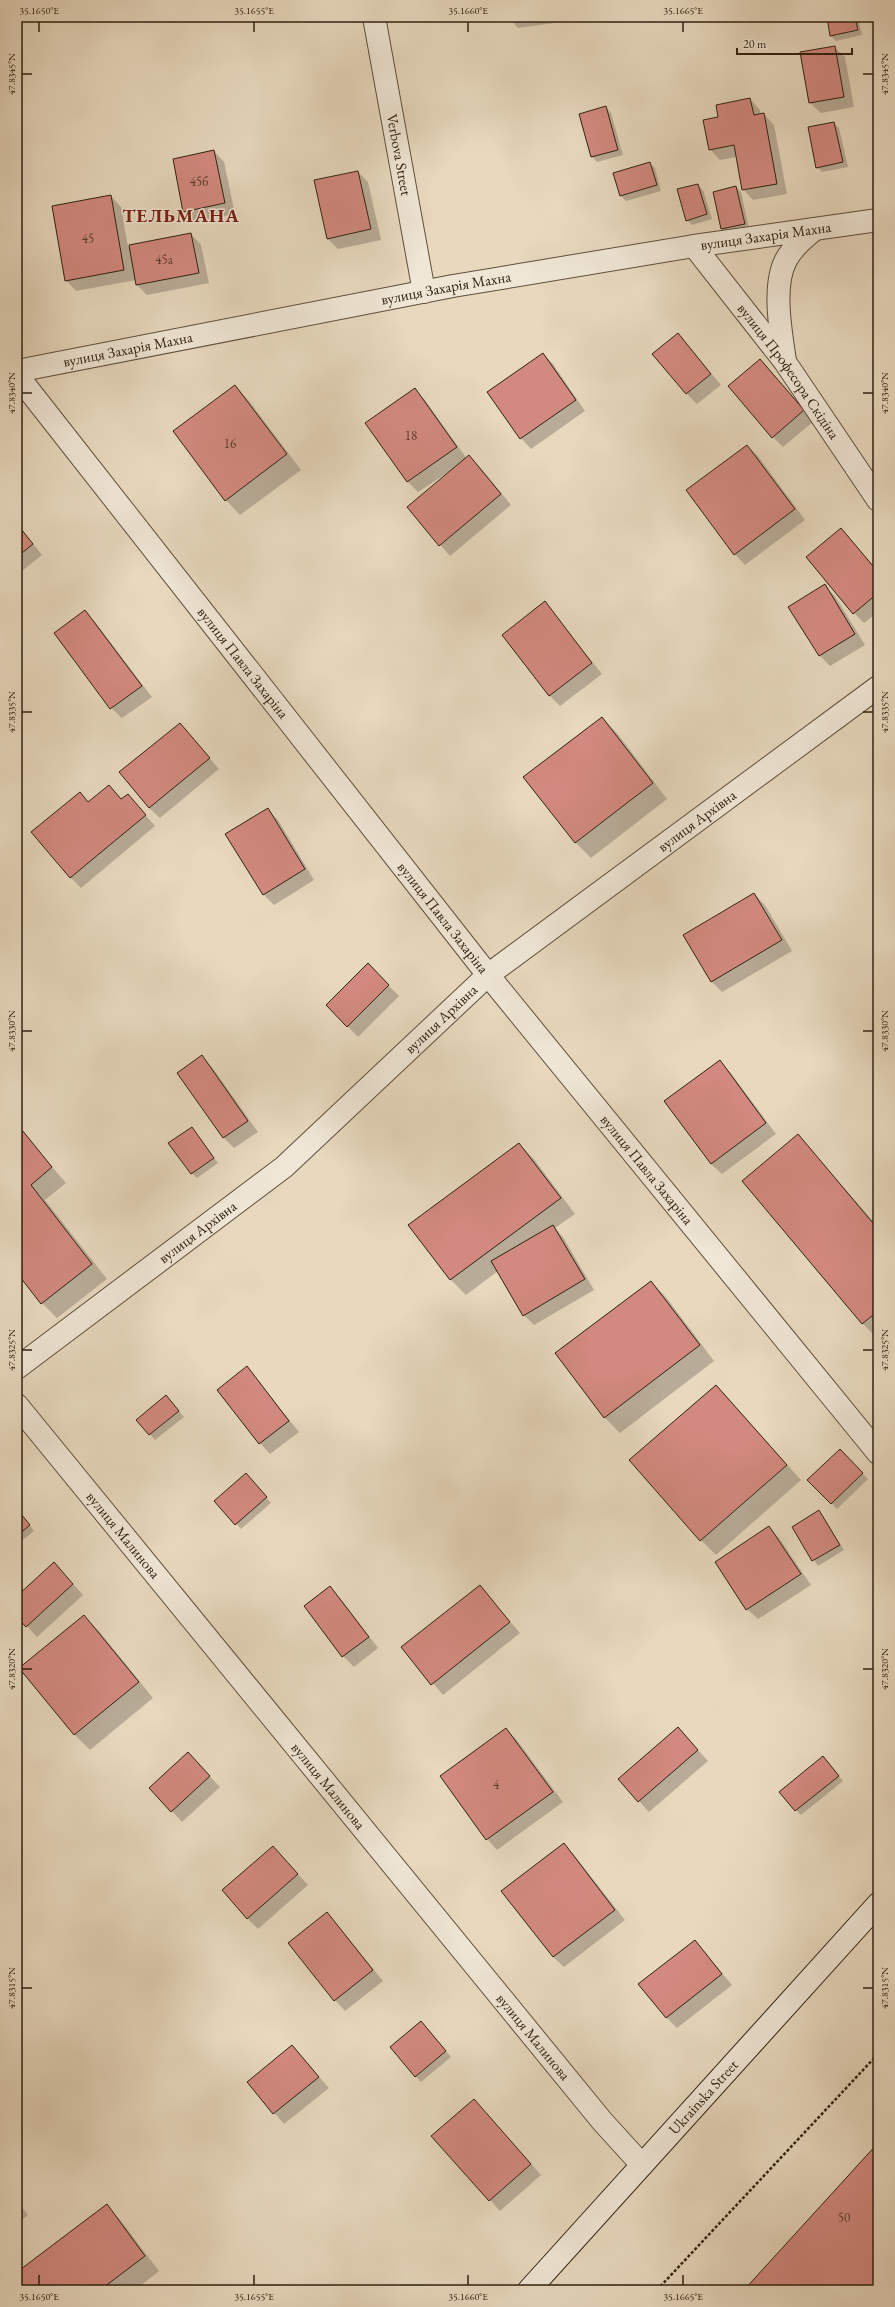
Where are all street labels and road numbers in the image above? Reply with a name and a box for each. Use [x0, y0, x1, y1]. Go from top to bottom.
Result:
street label: Verbova Street [383, 112, 416, 197]
street label: вулиця Захарія Махна [699, 217, 832, 254]
street label: вулиця Захарія Махна [379, 267, 512, 309]
street label: вулиця Професора Скідіна [734, 299, 844, 442]
street label: вулиця Захарія Махна [61, 327, 194, 371]
street label: вулиця Павла Захаріна [194, 603, 293, 722]
street label: вулиця Архівна [654, 785, 740, 856]
street label: вулиця Павла Захаріна [394, 858, 493, 977]
street label: вулиця Архівна [400, 980, 481, 1058]
street label: вулиця Павла Захаріна [597, 1110, 698, 1228]
street label: вулиця Архівна [154, 1196, 240, 1267]
street label: вулиця Малинова [82, 1487, 165, 1582]
street label: вулиця Малинова [287, 1738, 370, 1833]
street label: вулиця Малинова [492, 1989, 575, 2084]
street label: Ukrainska Street [664, 2055, 742, 2138]

